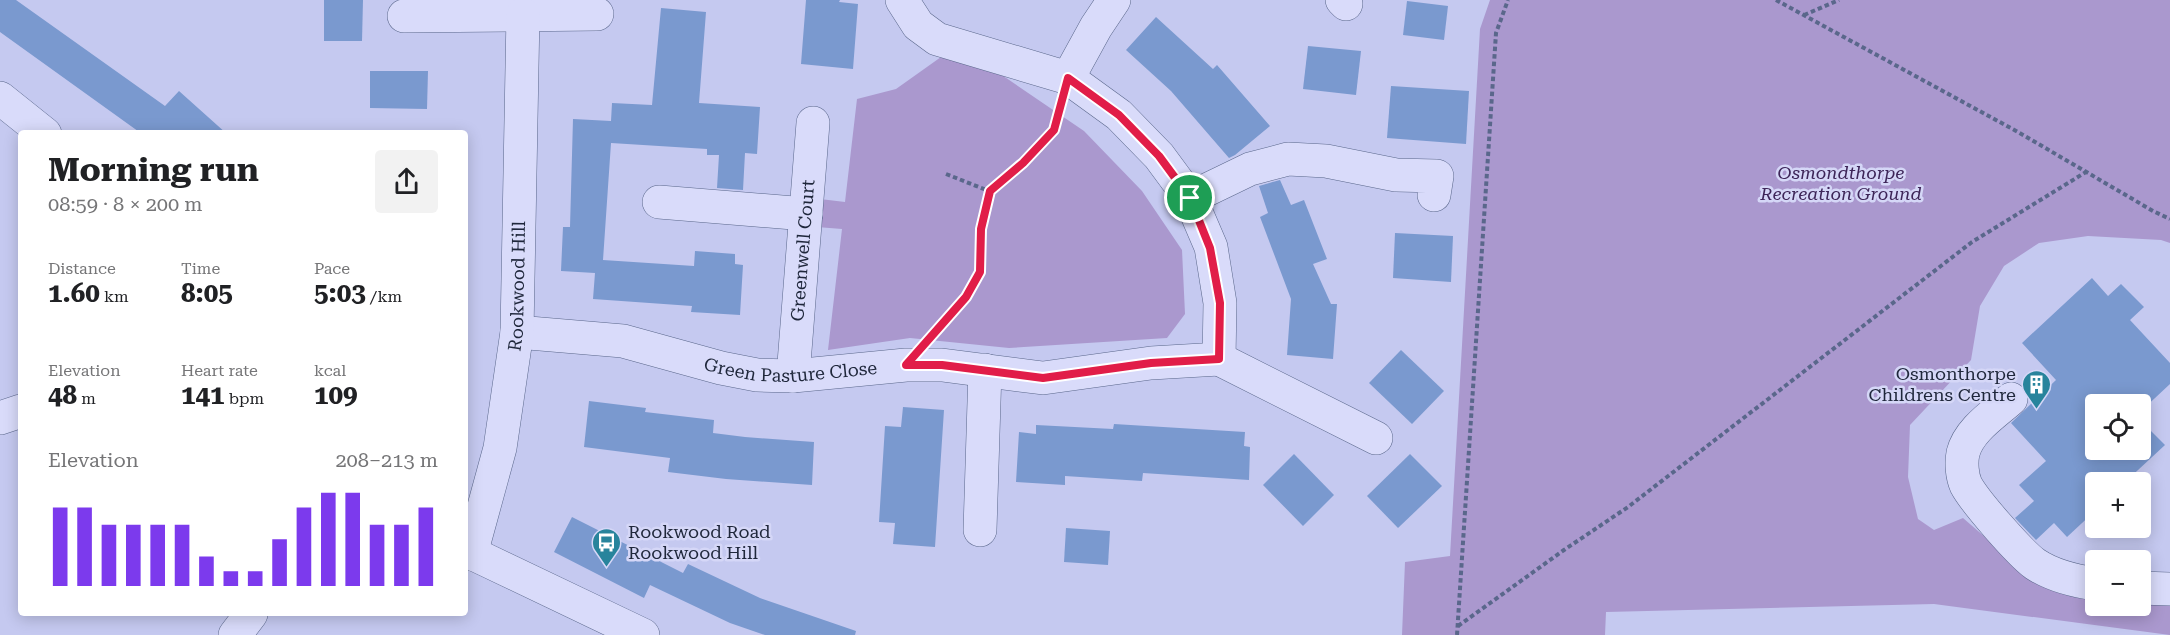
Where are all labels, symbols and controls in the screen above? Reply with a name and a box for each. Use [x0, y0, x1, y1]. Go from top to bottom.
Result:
text: Morning run [48, 150, 259, 189]
button: share [375, 150, 438, 213]
park label: Osmondthorpe Recreation Ground [1759, 162, 1922, 204]
pin [1164, 172, 1215, 223]
street label: Greenwell Court [786, 178, 819, 322]
icon: arrive [1173, 181, 1206, 214]
text: 08:59 · 8 × 200 m [48, 192, 203, 216]
street label: Rookwood Hill [503, 220, 529, 353]
text: Distance [48, 259, 116, 278]
text: Time [181, 259, 220, 278]
text: Pace [314, 259, 350, 278]
text: 1.60 [48, 278, 100, 308]
text: 8:05 [181, 278, 233, 308]
text: 5:03 [314, 278, 366, 308]
text: km [100, 287, 129, 306]
text: /km [366, 287, 402, 306]
street label: Green Pasture Close [702, 353, 878, 386]
text: Elevation [48, 361, 121, 380]
text: Heart rate [181, 361, 258, 380]
text: kcal [314, 361, 346, 380]
place label: Osmonthorpe Childrens Centre [1869, 363, 2016, 405]
building icon: Osmonthorpe Childrens Centre [2021, 368, 2053, 410]
text: 48 [48, 380, 77, 410]
text: 141 [181, 380, 225, 410]
text: 109 [314, 380, 358, 410]
text: m [77, 389, 96, 408]
text: bpm [225, 389, 264, 408]
map controls [2085, 394, 2151, 616]
button: locate [2085, 394, 2151, 460]
text: Elevation [48, 448, 139, 472]
text: 208–213 m [335, 448, 438, 472]
button: + [2085, 472, 2151, 538]
place label: Rookwood Road Rookwood Hill [628, 521, 771, 563]
bus stop icon: Rookwood Road Rookwood Hill [591, 526, 623, 568]
button: − [2085, 550, 2151, 616]

